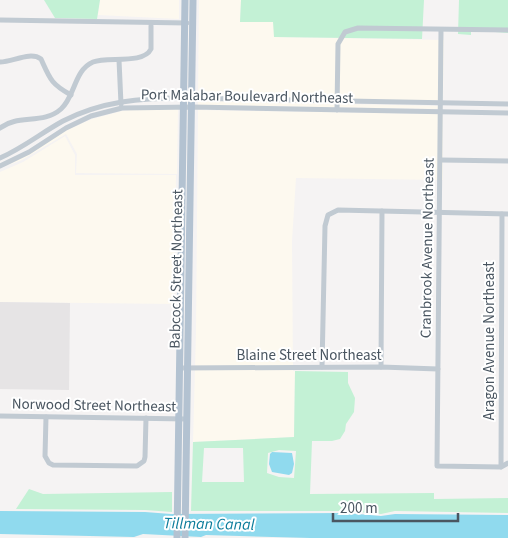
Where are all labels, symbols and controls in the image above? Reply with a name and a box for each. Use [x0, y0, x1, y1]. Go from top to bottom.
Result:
street label: Port Malabar Boulevard Northeast [141, 84, 353, 109]
street label: Cranbrook Avenue Northeast [415, 158, 440, 338]
street label: Babcock Street Northeast [165, 189, 188, 349]
street label: Aragon Avenue Northeast [479, 262, 500, 420]
street label: Blaine Street Northeast [236, 345, 382, 366]
street label: Norwood Street Northeast [12, 394, 176, 417]
scale bar [333, 490, 458, 522]
text: 200 m [340, 498, 378, 519]
water label: Tillman Canal [163, 512, 255, 536]

